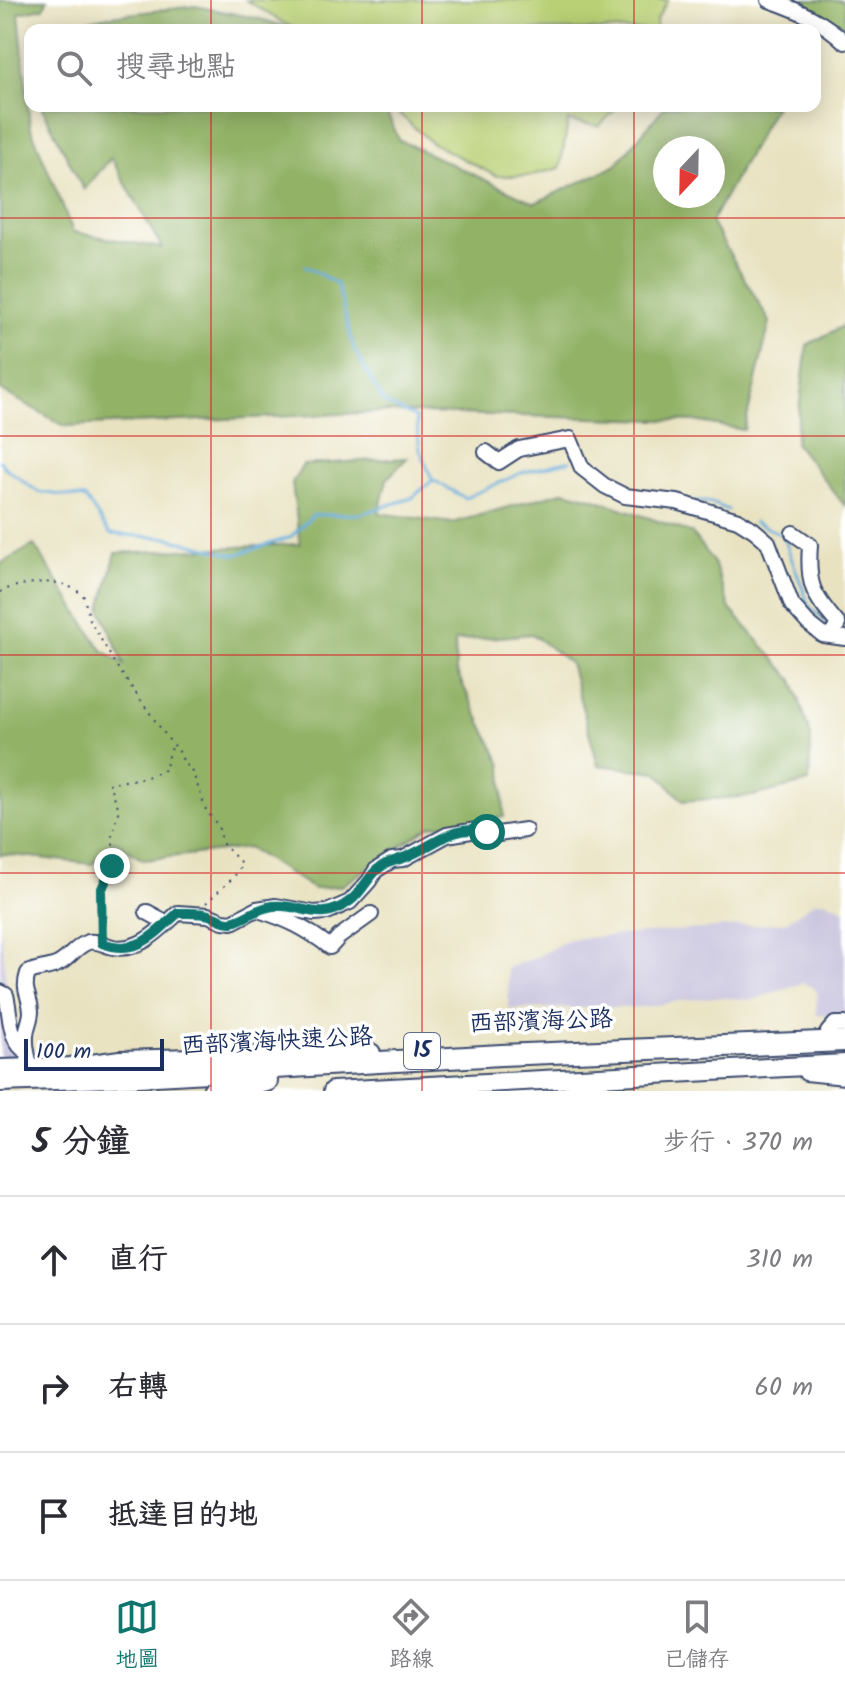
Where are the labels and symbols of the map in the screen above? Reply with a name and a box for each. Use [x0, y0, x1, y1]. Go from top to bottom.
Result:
north arrow [653, 136, 725, 208]
route start [469, 814, 505, 850]
route end [94, 848, 130, 884]
street label: 西部濱海公路 [468, 1000, 614, 1044]
street label: 西部濱海快速公路 [180, 1018, 374, 1066]
road number: 15 [404, 1033, 440, 1069]
scale bar [24, 1035, 164, 1071]

